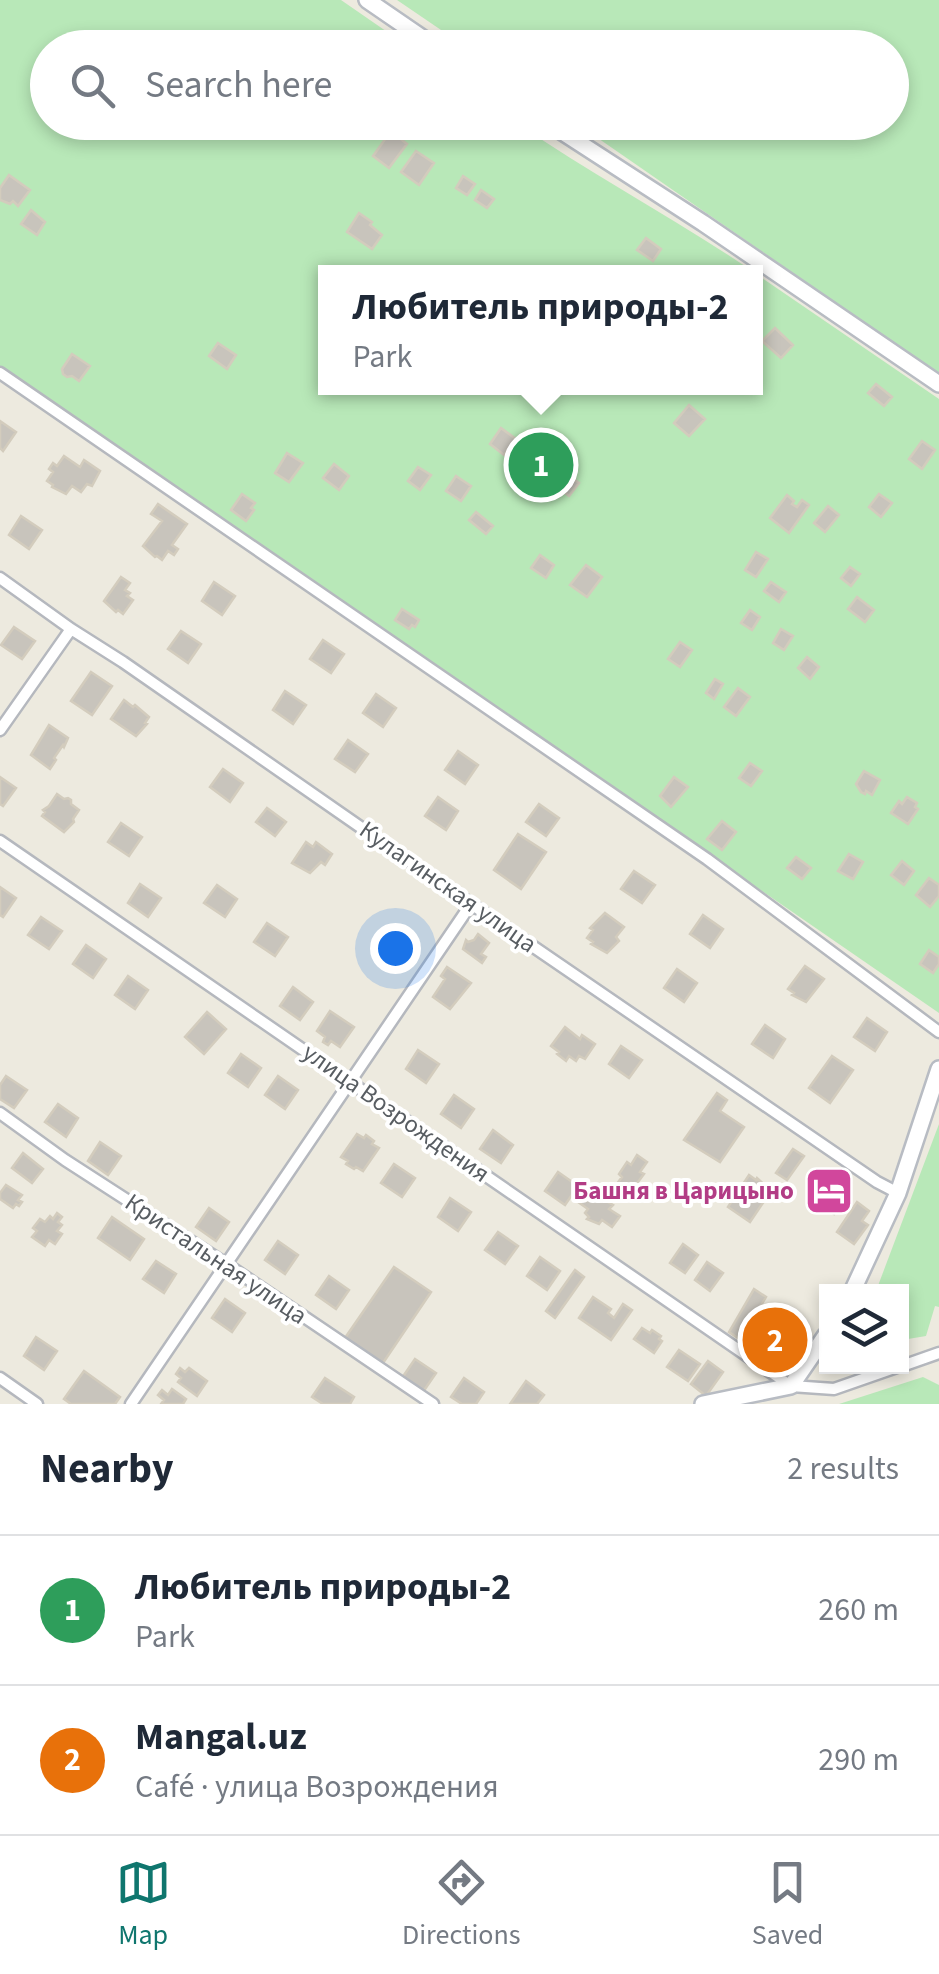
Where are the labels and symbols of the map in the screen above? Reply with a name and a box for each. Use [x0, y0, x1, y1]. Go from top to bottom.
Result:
pin: 1 [508, 428, 574, 502]
street label: Кулагинская улица [352, 812, 544, 962]
your location [370, 923, 421, 974]
street label: улица Возрождения [295, 1035, 497, 1191]
hotel icon: Башня в Царицыно [803, 1165, 855, 1217]
place label: Башня в Царицыно [573, 1173, 794, 1209]
street label: Кристальная улица [118, 1185, 314, 1333]
pin: 2 [742, 1302, 808, 1378]

